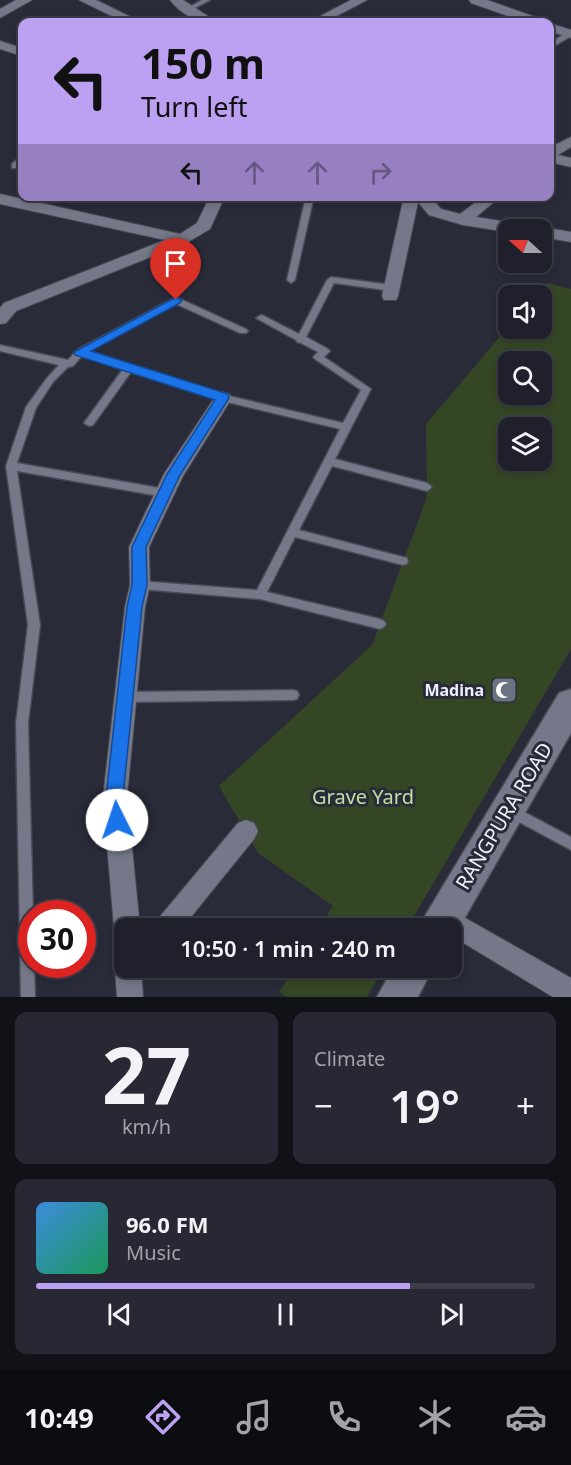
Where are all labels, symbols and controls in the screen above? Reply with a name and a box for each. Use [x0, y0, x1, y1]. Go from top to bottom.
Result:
text: 150 m [141, 34, 265, 91]
icon: left [42, 42, 120, 120]
text: Turn left [141, 88, 247, 125]
icon: left [175, 156, 208, 189]
icon: ahead [238, 156, 271, 189]
icon: ahead [301, 156, 334, 189]
icon: right [364, 156, 397, 189]
north arrow [498, 219, 552, 273]
map controls [498, 219, 552, 471]
pin [150, 238, 201, 300]
icon: arrive [159, 247, 192, 280]
button: sound [498, 285, 552, 339]
button: search [498, 351, 552, 405]
button: layers [498, 417, 552, 471]
mosque icon: Madina [489, 675, 519, 705]
place label: Madina [424, 679, 484, 701]
street label: RANGPURA ROAD [449, 737, 558, 894]
park label: Grave Yard [312, 783, 414, 810]
position arrow [85, 788, 149, 852]
speed limit sign: 30 [18, 900, 96, 978]
text: 10:50 · 1 min · 240 m [180, 933, 396, 963]
text: 27 [102, 1021, 191, 1127]
text: Climate [314, 1045, 385, 1072]
text: 19° [389, 1075, 460, 1136]
text: − [314, 1083, 333, 1128]
text: + [516, 1083, 535, 1128]
text: km/h [122, 1113, 171, 1140]
text: 96.0 FM [126, 1209, 208, 1239]
text: Music [126, 1239, 181, 1266]
icon: previous [103, 1298, 136, 1331]
icon: pause [269, 1298, 302, 1331]
icon: next [435, 1298, 468, 1331]
icon: directions [142, 1396, 184, 1438]
icon: music [233, 1396, 275, 1438]
icon: phone [323, 1396, 365, 1438]
icon: climate [414, 1396, 456, 1438]
icon: car [505, 1396, 547, 1438]
text: 10:49 [24, 1399, 94, 1436]

